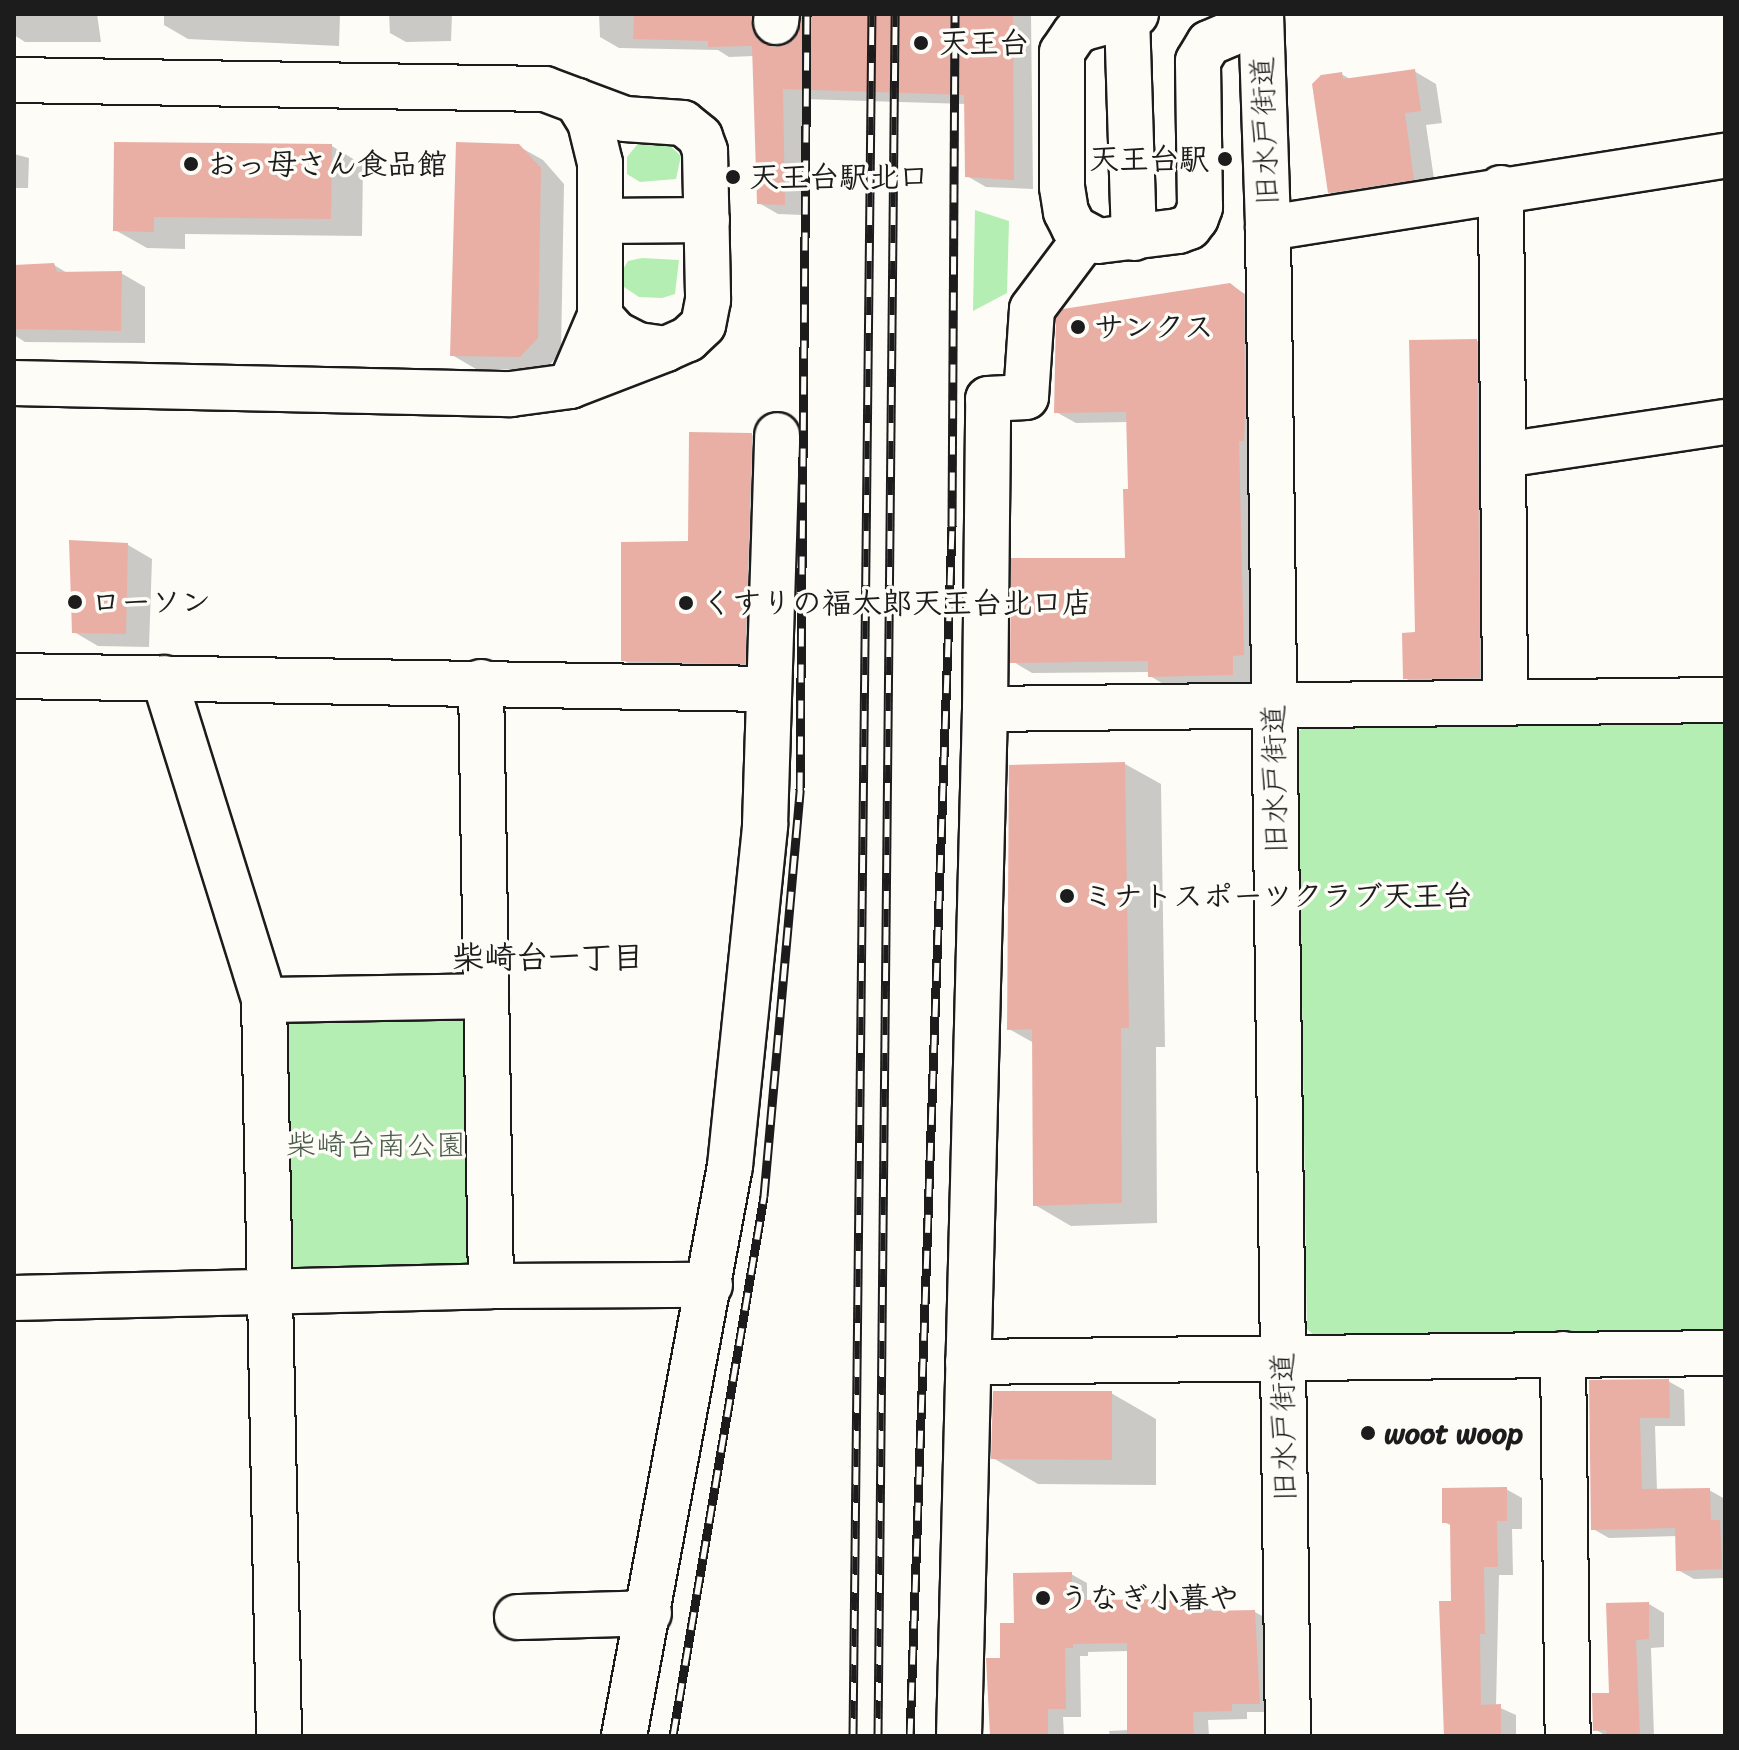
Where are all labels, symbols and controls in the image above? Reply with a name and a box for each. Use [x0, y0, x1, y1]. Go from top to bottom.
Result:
place label: 天王台 [939, 25, 1029, 61]
marker: 天王台 [910, 32, 932, 54]
street label: 旧水戸街道 [1244, 55, 1286, 207]
place label: 天王台駅 [1089, 141, 1209, 177]
place label: おっ母さん食品館 [207, 146, 447, 182]
marker: 天王台駅 [1216, 150, 1234, 168]
marker: おっ母さん食品館 [182, 155, 200, 173]
place label: 天王台駅北口 [749, 159, 929, 195]
marker: 天王台駅北口 [724, 168, 742, 186]
place label: サンクス [1094, 309, 1214, 345]
marker: サンクス [1069, 318, 1087, 336]
place label: ローソン [91, 584, 211, 620]
place label: くすりの福太郎天王台北口店 [702, 585, 1092, 621]
marker: ローソン [66, 593, 84, 611]
marker: くすりの福太郎天王台北口店 [677, 594, 695, 612]
street label: 旧水戸街道 [1256, 704, 1294, 854]
place label: ミナトスポーツクラブ天王台 [1083, 878, 1473, 914]
marker: ミナトスポーツクラブ天王台 [1058, 887, 1076, 905]
district label: 柴崎台一丁目 [452, 939, 644, 977]
park label: 柴崎台南公園 [286, 1127, 466, 1163]
street label: 旧水戸街道 [1265, 1352, 1303, 1502]
place label: woot woop [1384, 1415, 1523, 1451]
marker: woot woop [1359, 1424, 1377, 1442]
place label: うなぎ小暮や [1059, 1580, 1239, 1616]
marker: うなぎ小暮や [1034, 1589, 1052, 1607]

